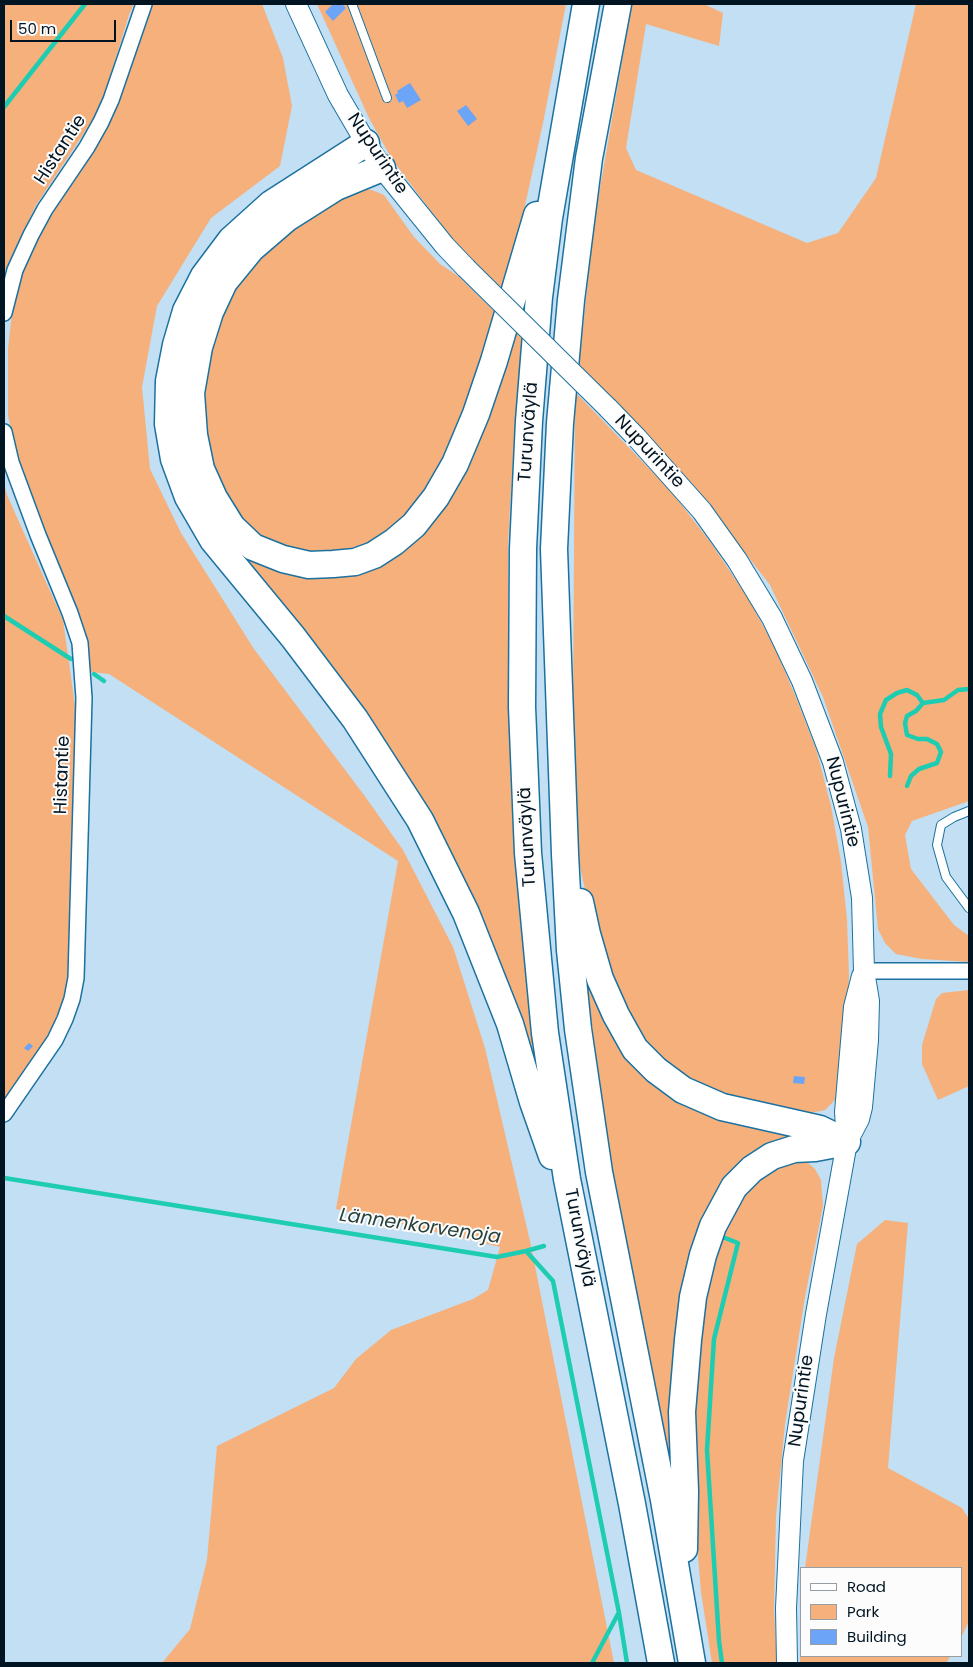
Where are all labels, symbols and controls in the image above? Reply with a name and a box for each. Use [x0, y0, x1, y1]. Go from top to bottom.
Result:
scale bar [12, 10, 119, 42]
text: 50 m [18, 18, 56, 39]
street label: Nupurintie [342, 110, 412, 198]
street label: Histantie [31, 111, 91, 189]
street label: Turunväylä [515, 381, 543, 483]
street label: Nupurintie [610, 411, 688, 493]
street label: Histantie [51, 735, 75, 815]
street label: Nupurintie [820, 754, 864, 850]
street label: Turunväylä [515, 786, 541, 888]
street label: Turunväylä [559, 1187, 599, 1289]
water label: Lännenkorvenoja [338, 1204, 502, 1250]
street label: Nupurintie [785, 1354, 819, 1448]
legend [800, 1567, 963, 1657]
text: Road [847, 1576, 886, 1597]
text: Park [847, 1601, 879, 1622]
text: Building [847, 1626, 907, 1647]

